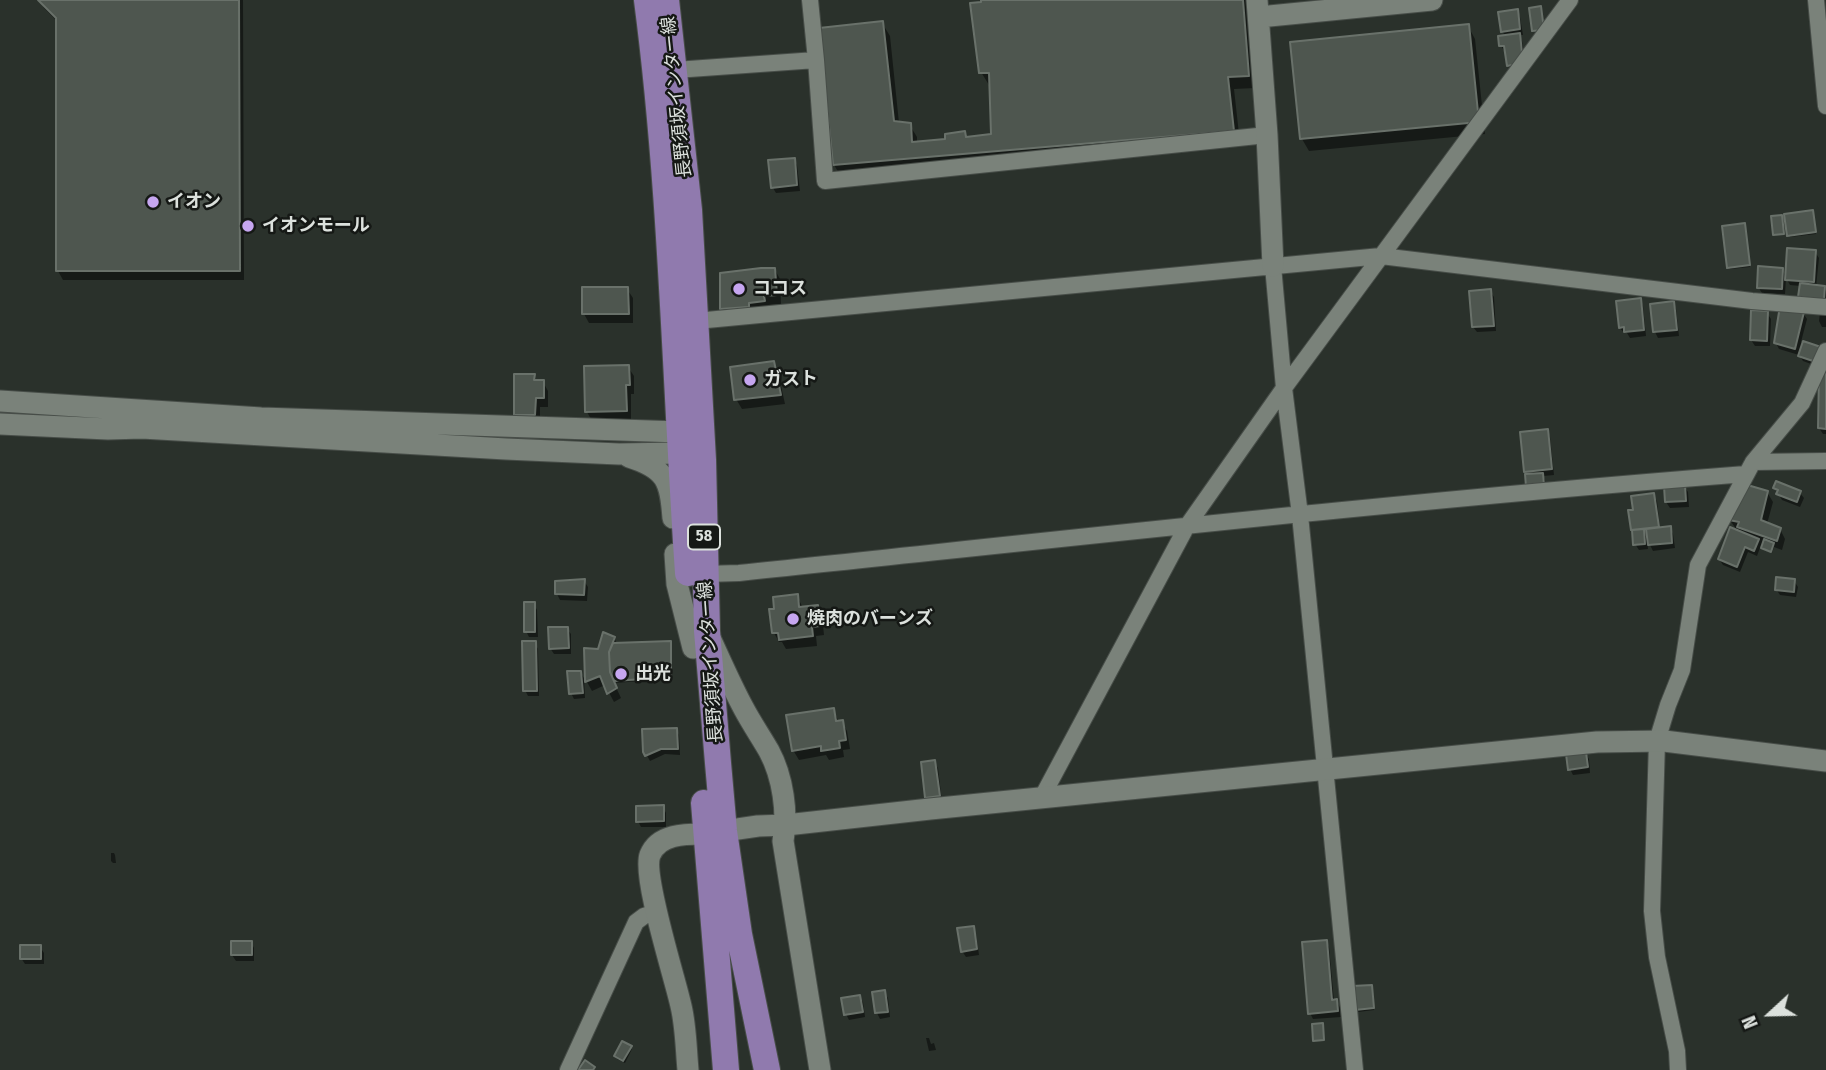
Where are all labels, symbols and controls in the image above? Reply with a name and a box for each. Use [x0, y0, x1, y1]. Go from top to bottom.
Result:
street label: 長野須坂インター線 [658, 15, 696, 179]
place label: イオン [167, 191, 221, 213]
marker: イオン [145, 194, 161, 210]
place label: イオンモール [262, 215, 370, 237]
marker: イオンモール [240, 218, 256, 234]
place label: ココス [753, 278, 807, 300]
marker: ココス [731, 281, 747, 297]
place label: ガスト [764, 369, 818, 391]
marker: ガスト [742, 372, 758, 388]
road number: 58 [688, 524, 720, 550]
street label: 長野須坂インター線 [695, 580, 727, 744]
place label: 焼肉のバーンズ [807, 608, 933, 630]
marker: 焼肉のバーンズ [785, 611, 801, 627]
place label: 出光 [635, 663, 671, 685]
marker: 出光 [613, 666, 629, 682]
north arrow [1735, 979, 1805, 1049]
text: N [1737, 1012, 1763, 1032]

